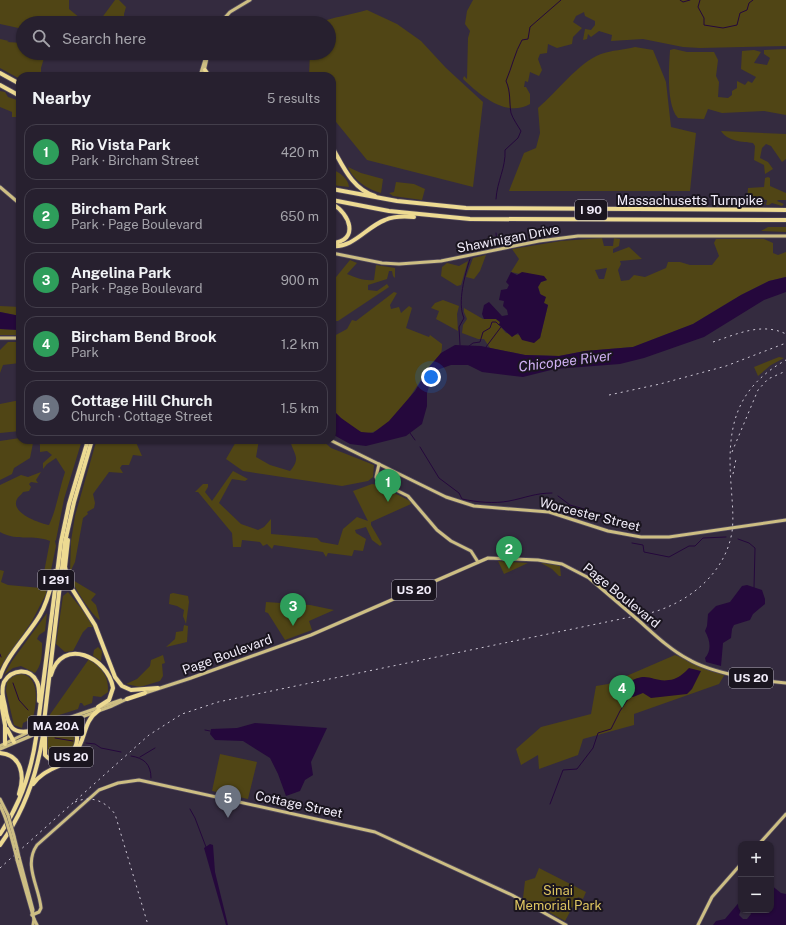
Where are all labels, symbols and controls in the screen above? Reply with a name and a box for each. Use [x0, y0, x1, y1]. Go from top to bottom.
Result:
search box [16, 16, 336, 60]
icon: search [30, 27, 52, 49]
text: Search here [62, 30, 146, 47]
text: Nearby [32, 88, 91, 108]
text: 5 results [267, 91, 320, 106]
text: Rio Vista Park [71, 136, 171, 153]
text: 1 [43, 145, 49, 160]
text: 420 m [281, 145, 319, 160]
text: Park · Bircham Street [71, 153, 199, 168]
street label: Massachusetts Turnpike [617, 193, 763, 208]
text: Bircham Park [71, 200, 167, 217]
road number: I 90 [575, 200, 607, 220]
text: 2 [42, 209, 50, 224]
text: 650 m [280, 209, 319, 224]
text: Park · Page Boulevard [71, 217, 203, 232]
street label: Shawinigan Drive [456, 221, 561, 256]
text: Angelina Park [71, 264, 171, 281]
text: 3 [42, 273, 50, 288]
text: 900 m [281, 273, 319, 288]
text: Park · Page Boulevard [71, 281, 203, 296]
text: Bircham Bend Brook [71, 328, 217, 345]
text: 4 [42, 337, 50, 352]
text: 1.2 km [281, 337, 319, 352]
text: Park [71, 345, 99, 360]
water label: Chicopee River [517, 347, 613, 375]
your location [421, 367, 441, 387]
text: Cottage Hill Church [71, 392, 212, 409]
text: 5 [42, 401, 50, 416]
text: 1.5 km [281, 401, 319, 416]
text: Church · Cottage Street [71, 409, 213, 424]
pin: 1 [375, 469, 401, 502]
street label: Worcester Street [538, 495, 642, 534]
pin: 2 [496, 536, 522, 569]
street label: Page Boulevard [580, 560, 663, 631]
road number: I 291 [38, 570, 74, 590]
road number: US 20 [392, 580, 436, 600]
pin: 3 [280, 593, 306, 626]
street label: Page Boulevard [180, 631, 274, 678]
road number: US 20 [729, 668, 773, 688]
pin: 4 [609, 675, 635, 708]
road number: MA 20A [28, 716, 84, 736]
road number: US 20 [49, 747, 93, 767]
pin: 5 [215, 785, 241, 818]
street label: Cottage Street [254, 788, 344, 821]
map controls [738, 841, 774, 913]
button: + [738, 841, 774, 877]
button: − [738, 877, 774, 913]
park label: Sinai Memorial Park [514, 883, 602, 913]

